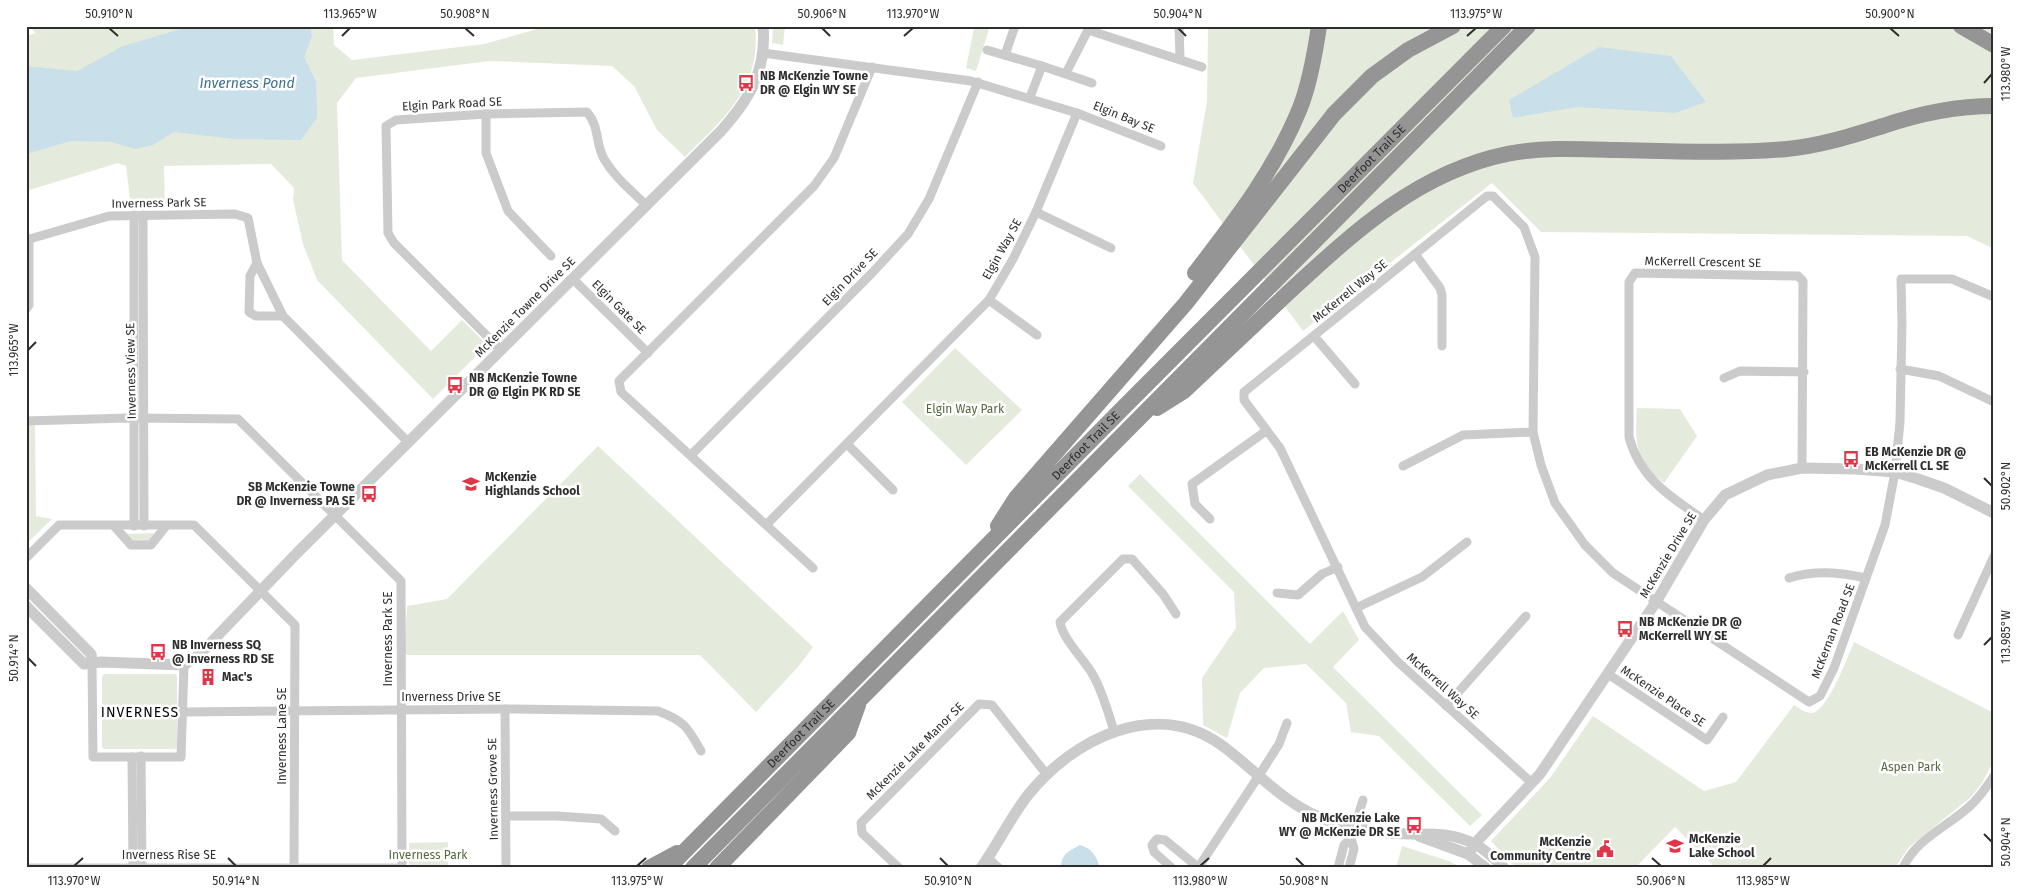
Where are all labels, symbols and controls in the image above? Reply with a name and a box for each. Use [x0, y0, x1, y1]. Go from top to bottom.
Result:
text: 50.910°N [85, 7, 133, 21]
text: 113.965°W [323, 7, 377, 21]
text: 50.908°N [440, 7, 490, 21]
text: 50.906°N [797, 7, 847, 21]
text: 113.970°W [887, 7, 940, 21]
text: 50.904°N [1153, 7, 1203, 21]
text: 113.975°W [1450, 7, 1502, 21]
text: 50.900°N [1865, 7, 1915, 21]
text: 113.980°W [1999, 47, 2013, 101]
place label: NB McKenzie Towne DR @ Elgin WY SE [760, 69, 868, 97]
bus stop icon: NB McKenzie Towne DR @ Elgin WY SE [736, 73, 756, 93]
water label: Inverness Pond [199, 75, 295, 92]
street label: Elgin Park Road SE [402, 94, 502, 114]
street label: Elgin Bay SE [1091, 98, 1157, 136]
street label: Deerfoot Trail SE [1335, 122, 1409, 196]
street label: Inverness Park SE [111, 195, 207, 211]
street label: Elgin Way SE [979, 216, 1025, 282]
street label: Elgin Drive SE [819, 246, 881, 308]
street label: McKenzie Towne Drive SE [472, 254, 578, 360]
street label: McKerrell Crescent SE [1645, 254, 1761, 270]
street label: McKerrell Way SE [1310, 257, 1390, 325]
street label: Elgin Gate SE [589, 277, 649, 337]
text: 113.965°W [7, 323, 21, 377]
street label: Inverness View SE [123, 323, 139, 419]
place label: NB McKenzie Towne DR @ Elgin PK RD SE [469, 371, 581, 399]
bus stop icon: NB McKenzie Towne DR @ Elgin PK RD SE [445, 375, 465, 395]
park label: Elgin Way Park [926, 402, 1005, 416]
street label: Deerfoot Trail SE [1049, 409, 1123, 483]
place label: EB McKenzie DR @ McKerrell CL SE [1865, 445, 1966, 473]
bus stop icon: EB McKenzie DR @ McKerrell CL SE [1841, 449, 1861, 469]
text: 50.902°N [1999, 462, 2013, 510]
place label: McKenzie Highlands School [485, 470, 580, 498]
school or university icon: McKenzie Highlands School [461, 474, 481, 494]
place label: SB McKenzie Towne DR @ Inverness PA SE [237, 480, 355, 508]
bus stop icon: SB McKenzie Towne DR @ Inverness PA SE [359, 484, 379, 504]
street label: McKenzie Drive SE [1637, 509, 1699, 601]
street label: McKernan Road SE [1808, 581, 1858, 681]
street label: Inverness Park SE [381, 591, 395, 687]
text: 113.985°W [1999, 610, 2013, 664]
place label: NB McKenzie DR @ McKerrell WY SE [1639, 615, 1742, 643]
bus stop icon: NB McKenzie DR @ McKerrell WY SE [1615, 619, 1635, 639]
text: 50.914°N [7, 634, 21, 682]
place label: NB Inverness SQ @ Inverness RD SE [172, 638, 274, 666]
bus stop icon: NB Inverness SQ @ Inverness RD SE [148, 642, 168, 662]
street label: McKerrell Way SE [1404, 650, 1482, 722]
street label: McKenzie Place SE [1618, 663, 1708, 729]
building icon: Mac's [198, 667, 218, 687]
place label: Mac's [222, 670, 252, 684]
street label: Inverness Lane SE [275, 687, 289, 785]
street label: Inverness Drive SE [401, 690, 501, 704]
street label: Deerfoot Trail SE [764, 696, 838, 771]
street label: Mckenzie Lake Manor SE [863, 699, 967, 803]
district label: INVERNESS [101, 704, 179, 721]
street label: Inverness Grove SE [485, 738, 501, 840]
park label: Aspen Park [1881, 760, 1942, 774]
place label: NB McKenzie Lake WY @ McKenzie DR SE [1279, 811, 1400, 839]
bus stop icon: NB McKenzie Lake WY @ McKenzie DR SE [1404, 815, 1424, 835]
text: 50.904°N [1999, 817, 2013, 867]
place label: McKenzie Lake School [1689, 832, 1755, 860]
place label: McKenzie Community Centre [1490, 835, 1591, 863]
school or university icon: McKenzie Lake School [1665, 836, 1685, 856]
public building icon: McKenzie Community Centre [1595, 839, 1615, 859]
street label: Inverness Rise SE [122, 848, 216, 862]
park label: Inverness Park [389, 848, 468, 862]
text: 113.970°W [48, 874, 101, 888]
text: 50.914°N [212, 874, 260, 888]
text: 113.975°W [611, 874, 663, 888]
text: 50.910°N [924, 874, 972, 888]
text: 113.980°W [1173, 874, 1227, 888]
text: 50.908°N [1279, 874, 1329, 888]
text: 50.906°N [1636, 874, 1686, 888]
text: 113.985°W [1736, 874, 1790, 888]

